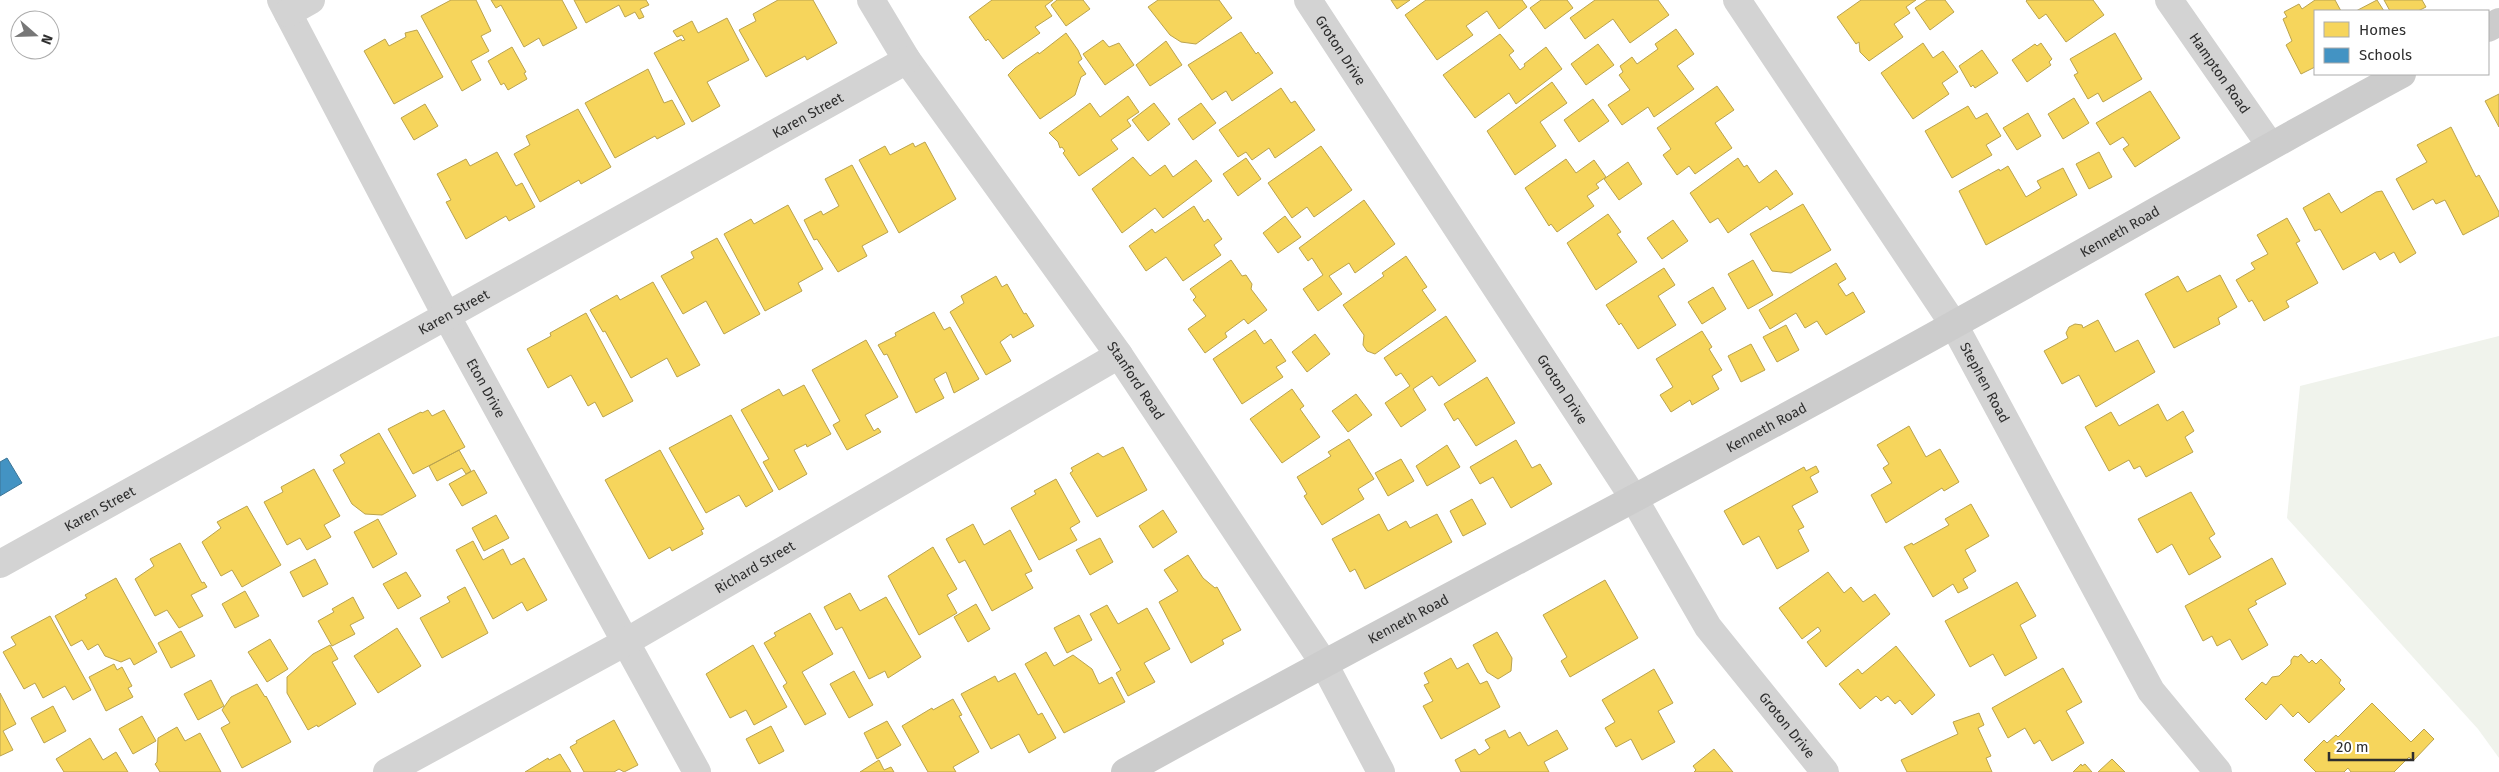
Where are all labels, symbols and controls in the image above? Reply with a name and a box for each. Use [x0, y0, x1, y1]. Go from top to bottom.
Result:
north arrow [10, 10, 60, 60]
legend [2314, 10, 2489, 75]
street label: Groton Drive [1311, 12, 1369, 89]
text: Homes [2359, 21, 2406, 39]
street label: Hampton Road [2185, 30, 2254, 117]
text: N [37, 32, 56, 47]
text: Schools [2359, 46, 2412, 64]
street label: Karen Street [770, 89, 847, 142]
street label: Kenneth Road [2077, 203, 2163, 261]
street label: Karen Street [416, 285, 493, 339]
street label: Stanford Road [1103, 339, 1168, 423]
street label: Stephen Road [1956, 340, 2013, 426]
street label: Groton Drive [1533, 351, 1591, 428]
street label: Eton Drive [463, 356, 509, 421]
street label: Kenneth Road [1723, 399, 1810, 457]
street label: Karen Street [62, 482, 139, 536]
street label: Richard Street [712, 537, 799, 597]
street label: Kenneth Road [1365, 591, 1452, 648]
street label: Groton Drive [1755, 689, 1818, 762]
scale bar [2329, 730, 2413, 762]
text: 20 m [2336, 738, 2369, 756]

